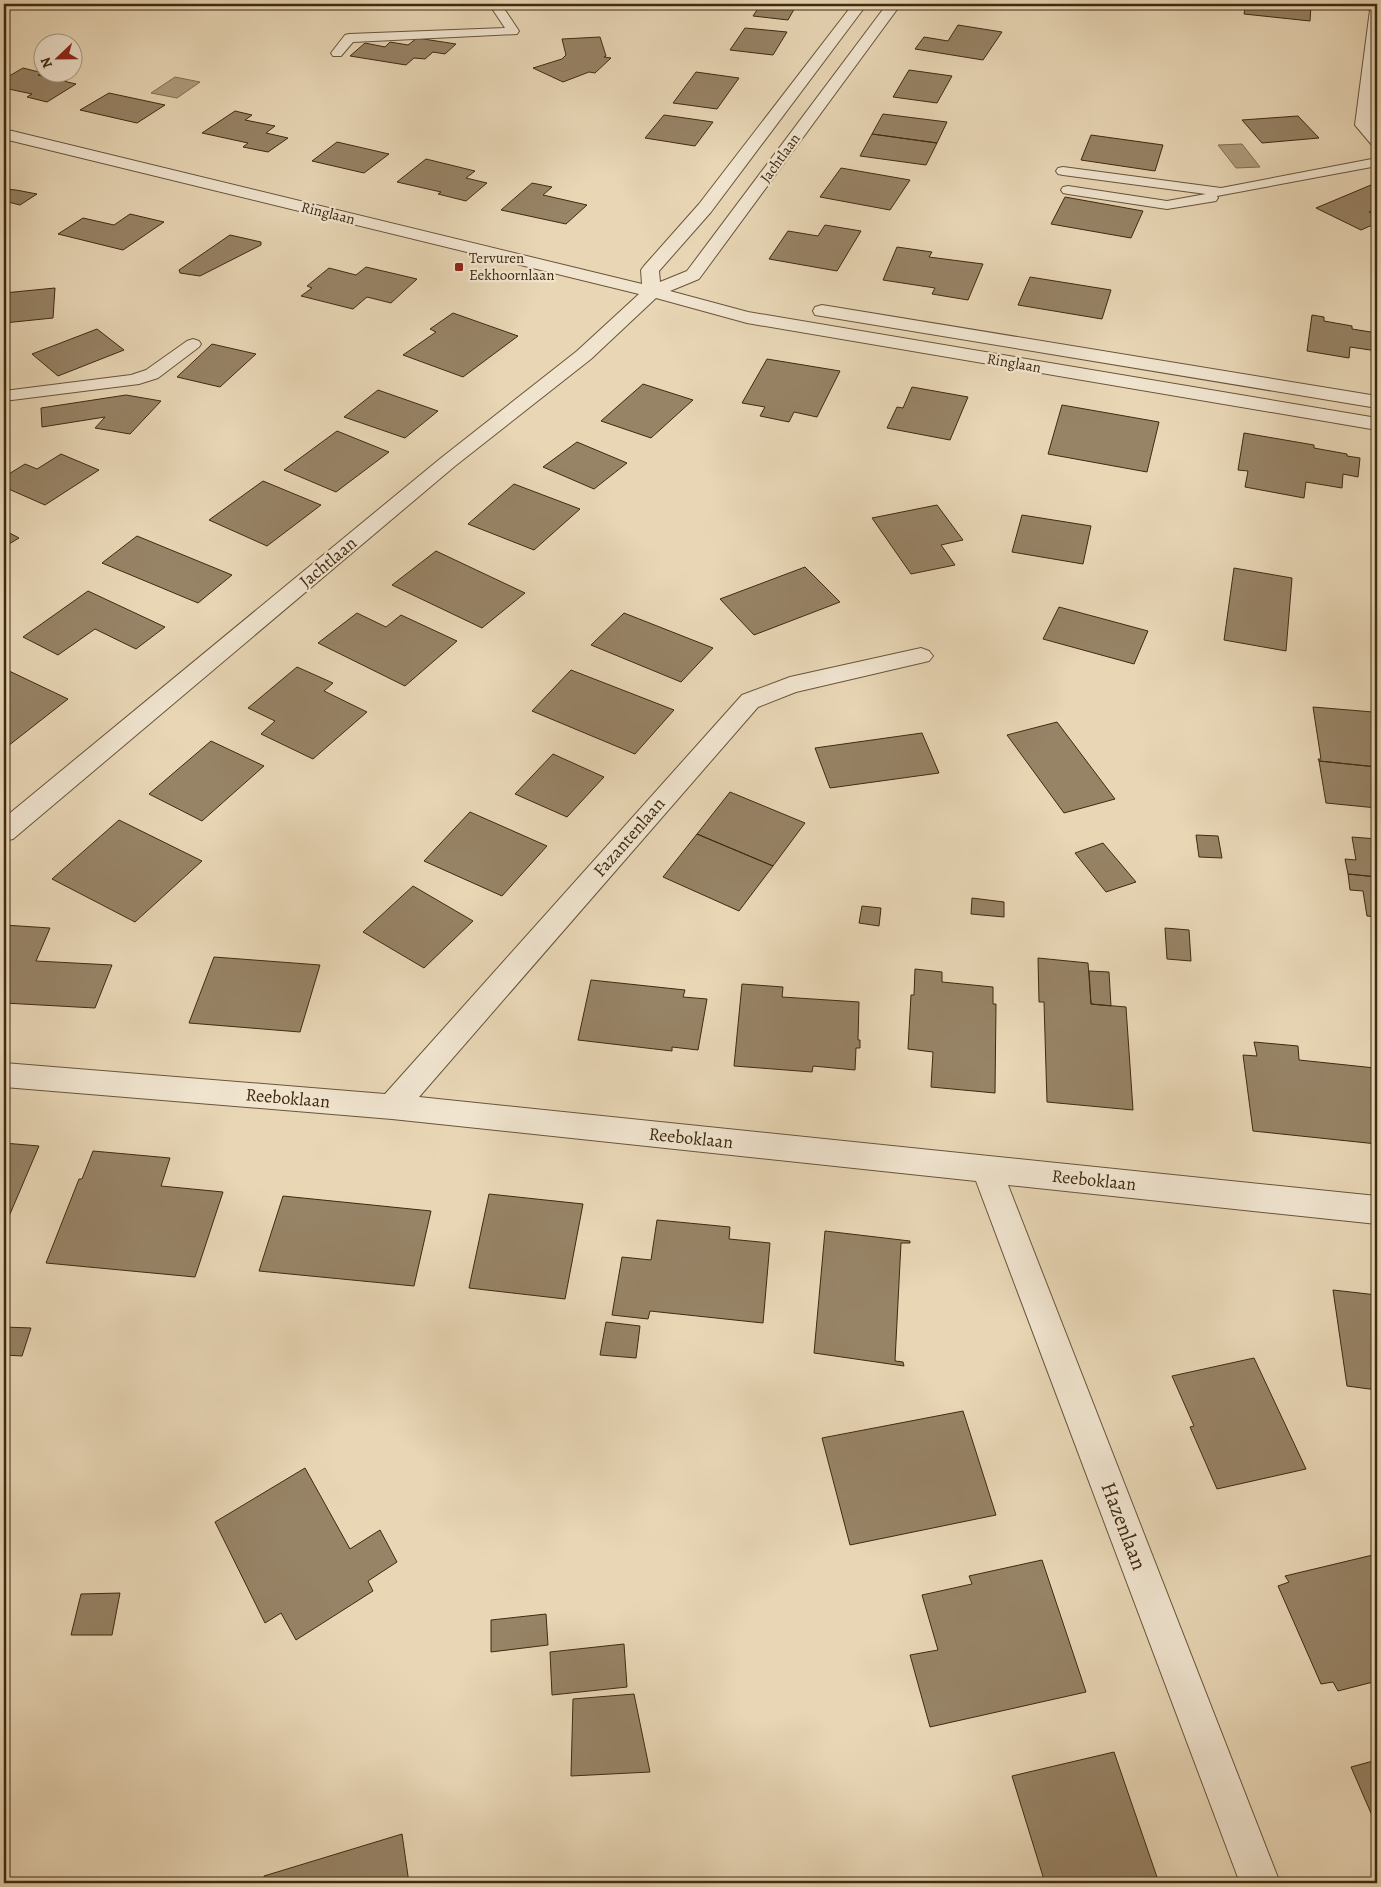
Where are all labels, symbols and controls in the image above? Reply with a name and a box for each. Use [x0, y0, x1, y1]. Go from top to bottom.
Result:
north arrow [32, 32, 82, 82]
text: N [36, 54, 57, 71]
street label: Jachtlaan [755, 129, 805, 187]
street label: Ringlaan [299, 197, 357, 229]
place label: Tervuren Eekhoornlaan [469, 248, 554, 285]
marker: Tervuren Eekhoornlaan [453, 261, 465, 273]
street label: Ringlaan [985, 348, 1043, 378]
street label: Jachtlaan [294, 531, 362, 593]
street label: Fazantenlaan [588, 792, 670, 882]
street label: Reeboklaan [245, 1082, 331, 1114]
street label: Reeboklaan [648, 1122, 734, 1154]
street label: Reeboklaan [1051, 1164, 1137, 1196]
street label: Hazenlaan [1094, 1478, 1154, 1574]

